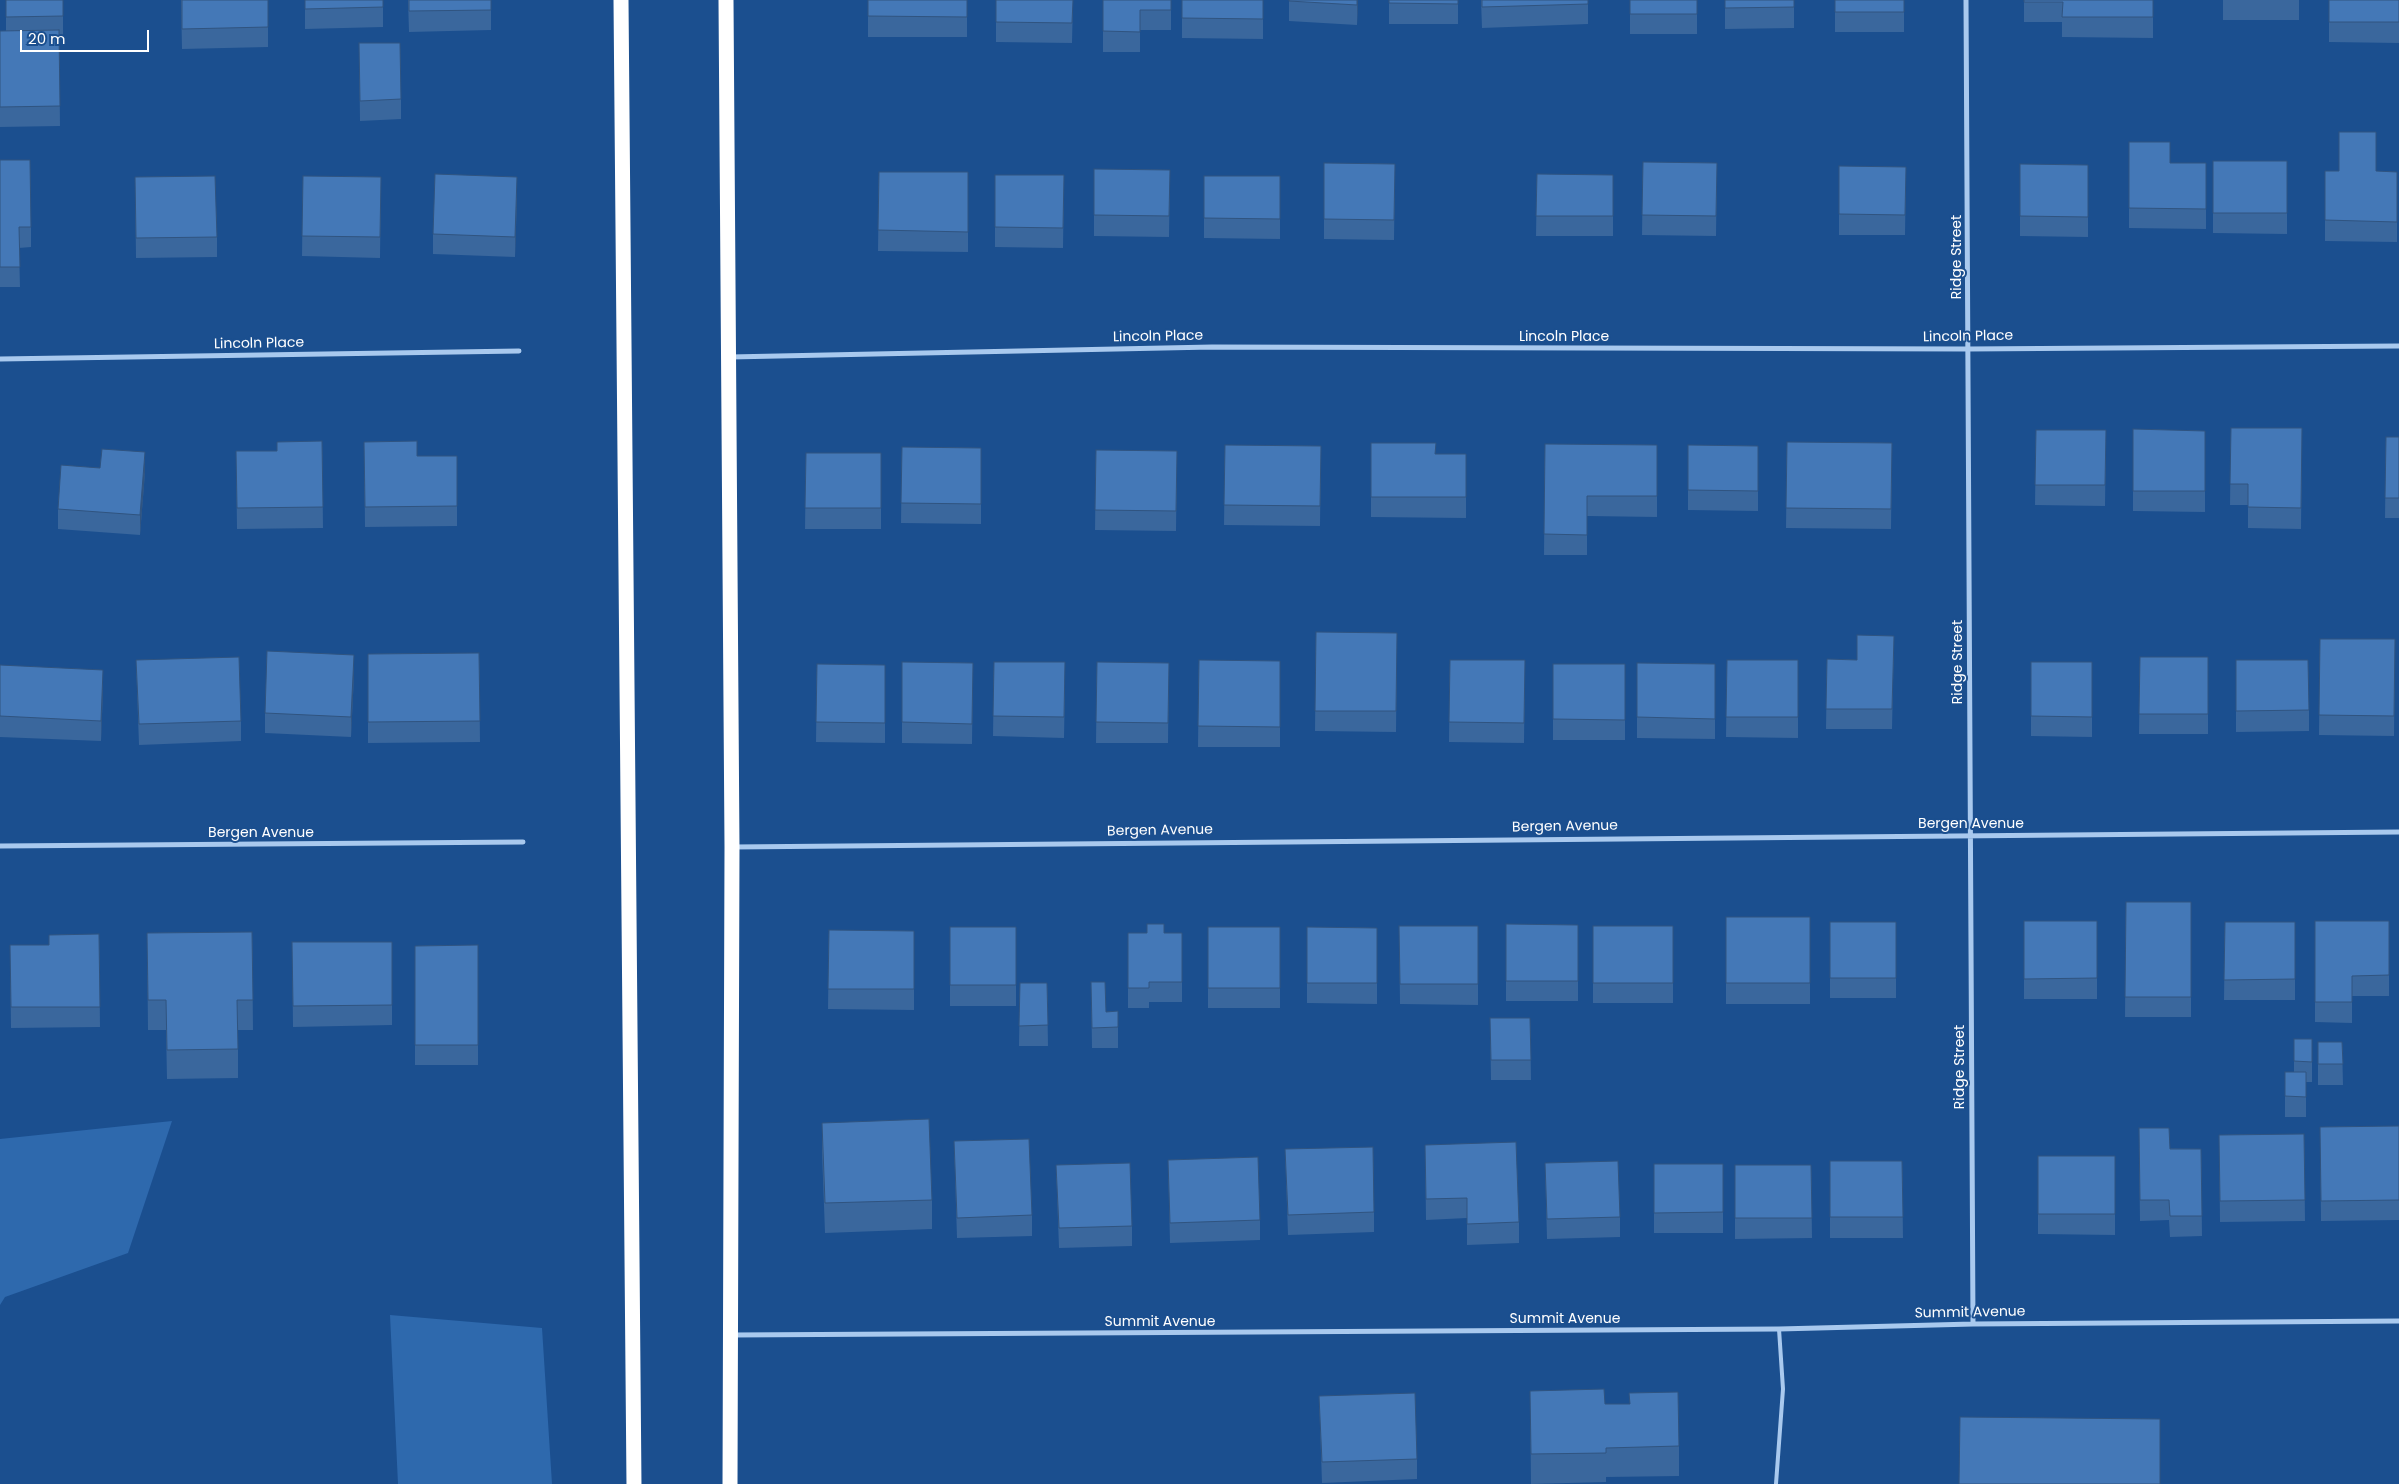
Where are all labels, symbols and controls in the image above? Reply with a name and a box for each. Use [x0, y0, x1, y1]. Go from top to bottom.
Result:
scale bar [22, 20, 151, 52]
text: 20 m [28, 28, 66, 49]
street label: Ridge Street [1949, 215, 1965, 299]
street label: Lincoln Place [1113, 328, 1203, 346]
street label: Lincoln Place [1923, 328, 2013, 346]
street label: Lincoln Place [1519, 329, 1609, 345]
street label: Lincoln Place [214, 335, 304, 353]
street label: Ridge Street [1950, 620, 1966, 704]
street label: Bergen Avenue [1918, 816, 2024, 832]
street label: Bergen Avenue [1512, 818, 1618, 836]
street label: Bergen Avenue [1107, 822, 1213, 840]
street label: Bergen Avenue [208, 825, 314, 841]
street label: Ridge Street [1952, 1025, 1968, 1109]
street label: Summit Avenue [1914, 1304, 2026, 1322]
street label: Summit Avenue [1510, 1311, 1620, 1327]
street label: Summit Avenue [1105, 1314, 1215, 1330]

